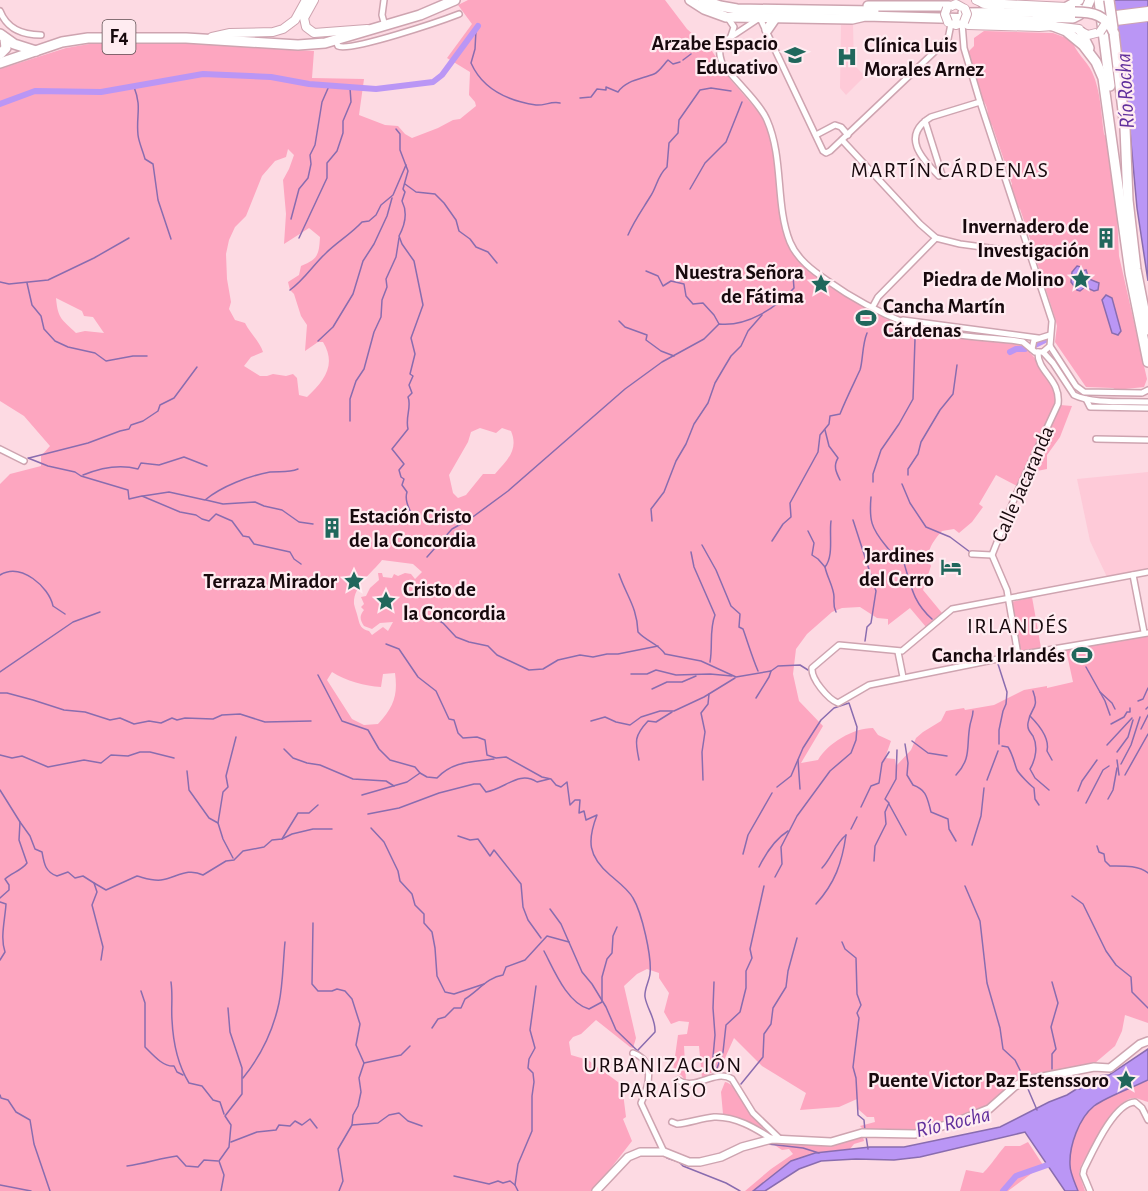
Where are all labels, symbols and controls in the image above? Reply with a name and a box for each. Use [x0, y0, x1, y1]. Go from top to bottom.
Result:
road number: F4 [102, 20, 136, 54]
place label: Arzabe Espacio Educativo [651, 33, 778, 78]
place label: Clínica Luis Morales Arnez [864, 35, 984, 80]
school or university icon: Arzabe Espacio Educativo [783, 43, 807, 67]
hospital icon: Clínica Luis Morales Arnez [835, 45, 859, 69]
water label: Río Rocha [1112, 52, 1138, 130]
district label: MARTÍN CÁRDENAS [851, 158, 1049, 181]
place label: Invernadero de Investigación [962, 216, 1089, 261]
building icon: Invernadero de Investigación [1094, 226, 1118, 250]
place label: Nuestra Señora de Fátima [675, 262, 804, 307]
place icon: Piedra de Molino [1069, 267, 1093, 291]
place label: Piedra de Molino [922, 269, 1064, 290]
place icon: Nuestra Señora de Fátima [809, 272, 833, 296]
place label: Cancha Martín Cárdenas [883, 296, 1005, 341]
sports icon: Cancha Martín Cárdenas [854, 306, 878, 330]
street label: Calle Jacaranda [988, 422, 1058, 545]
place label: Estación Cristo de la Concordia [349, 506, 476, 551]
building icon: Estación Cristo de la Concordia [320, 516, 344, 540]
place label: Jardines del Cerro [859, 545, 934, 590]
hotel icon: Jardines del Cerro [939, 555, 963, 579]
place icon: Terraza Mirador [342, 569, 366, 593]
place label: Terraza Mirador [203, 571, 338, 592]
place label: Cristo de la Concordia [403, 579, 506, 624]
place icon: Cristo de la Concordia [374, 589, 398, 613]
district label: IRLANDÉS [967, 614, 1069, 637]
sports icon: Cancha Irlandés [1070, 643, 1094, 667]
place label: Cancha Irlandés [932, 645, 1065, 666]
district label: URBANIZACIÓN PARAÍSO [583, 1053, 743, 1101]
place icon: Puente Victor Paz Estenssoro [1114, 1068, 1138, 1092]
place label: Puente Victor Paz Estenssoro [868, 1070, 1109, 1091]
water label: Río Rocha [913, 1103, 993, 1141]

